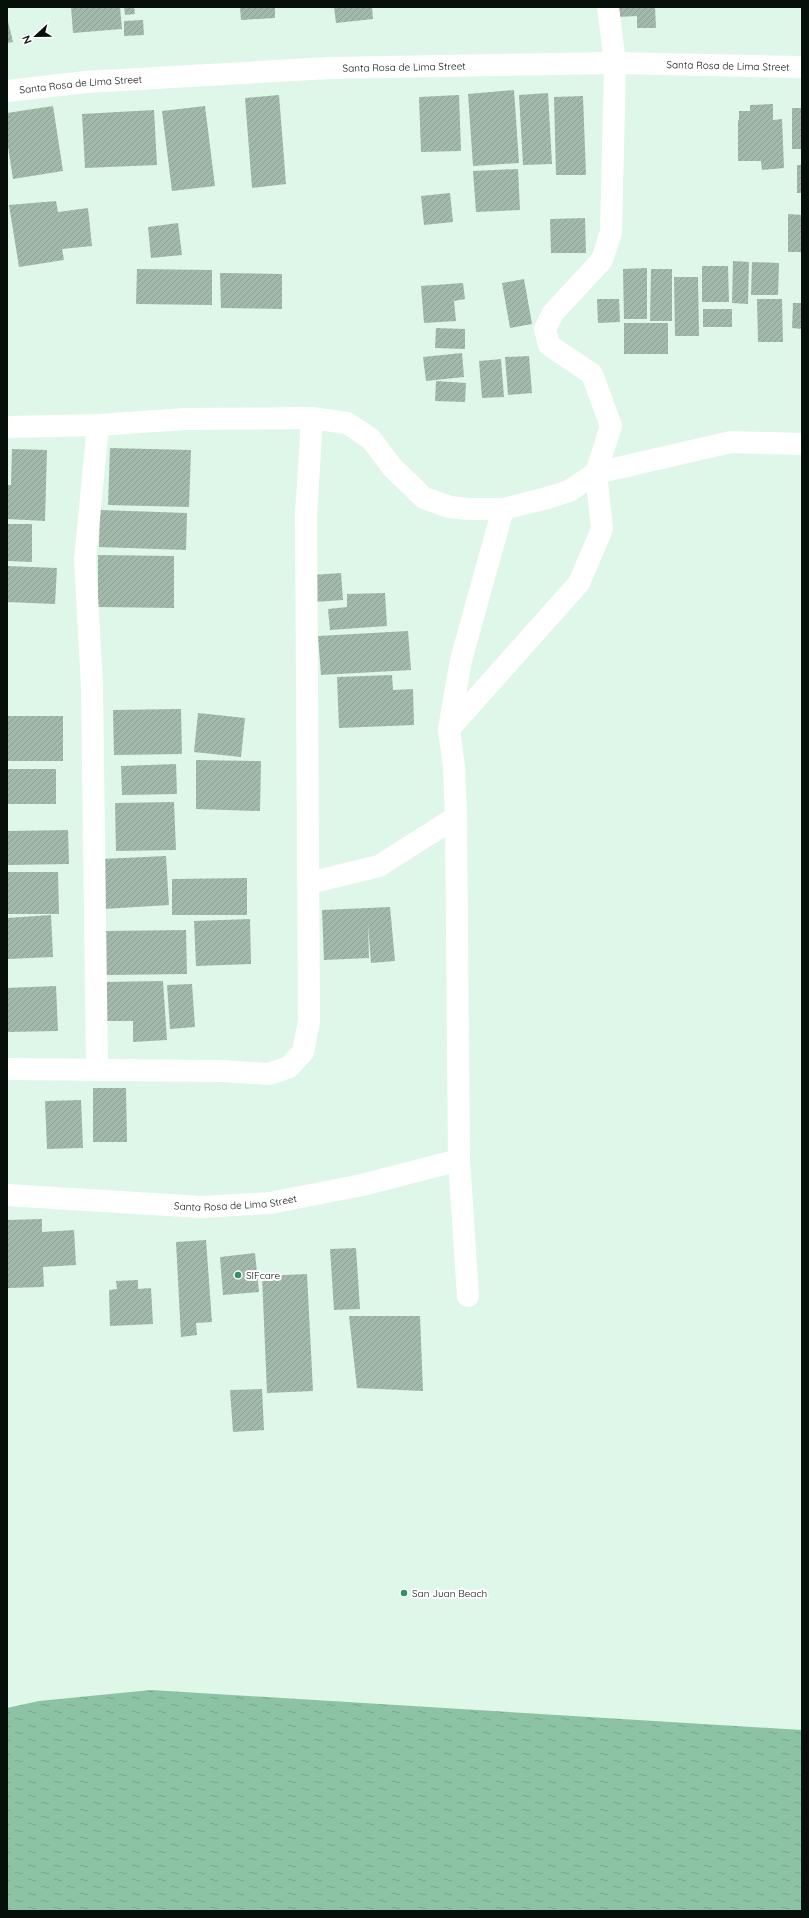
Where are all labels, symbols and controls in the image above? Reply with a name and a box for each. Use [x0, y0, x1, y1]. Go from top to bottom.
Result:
north arrow [16, 16, 56, 56]
text: N [19, 33, 35, 46]
street label: Santa Rosa de Lima Street [666, 58, 790, 74]
street label: Santa Rosa de Lima Street [342, 60, 466, 75]
street label: Santa Rosa de Lima Street [19, 73, 143, 97]
street label: Santa Rosa de Lima Street [174, 1192, 299, 1214]
place label: SIFcare [246, 1269, 280, 1282]
marker: SIFcare [233, 1270, 243, 1280]
place label: San Juan Beach [412, 1587, 487, 1600]
marker: San Juan Beach [399, 1588, 409, 1598]

